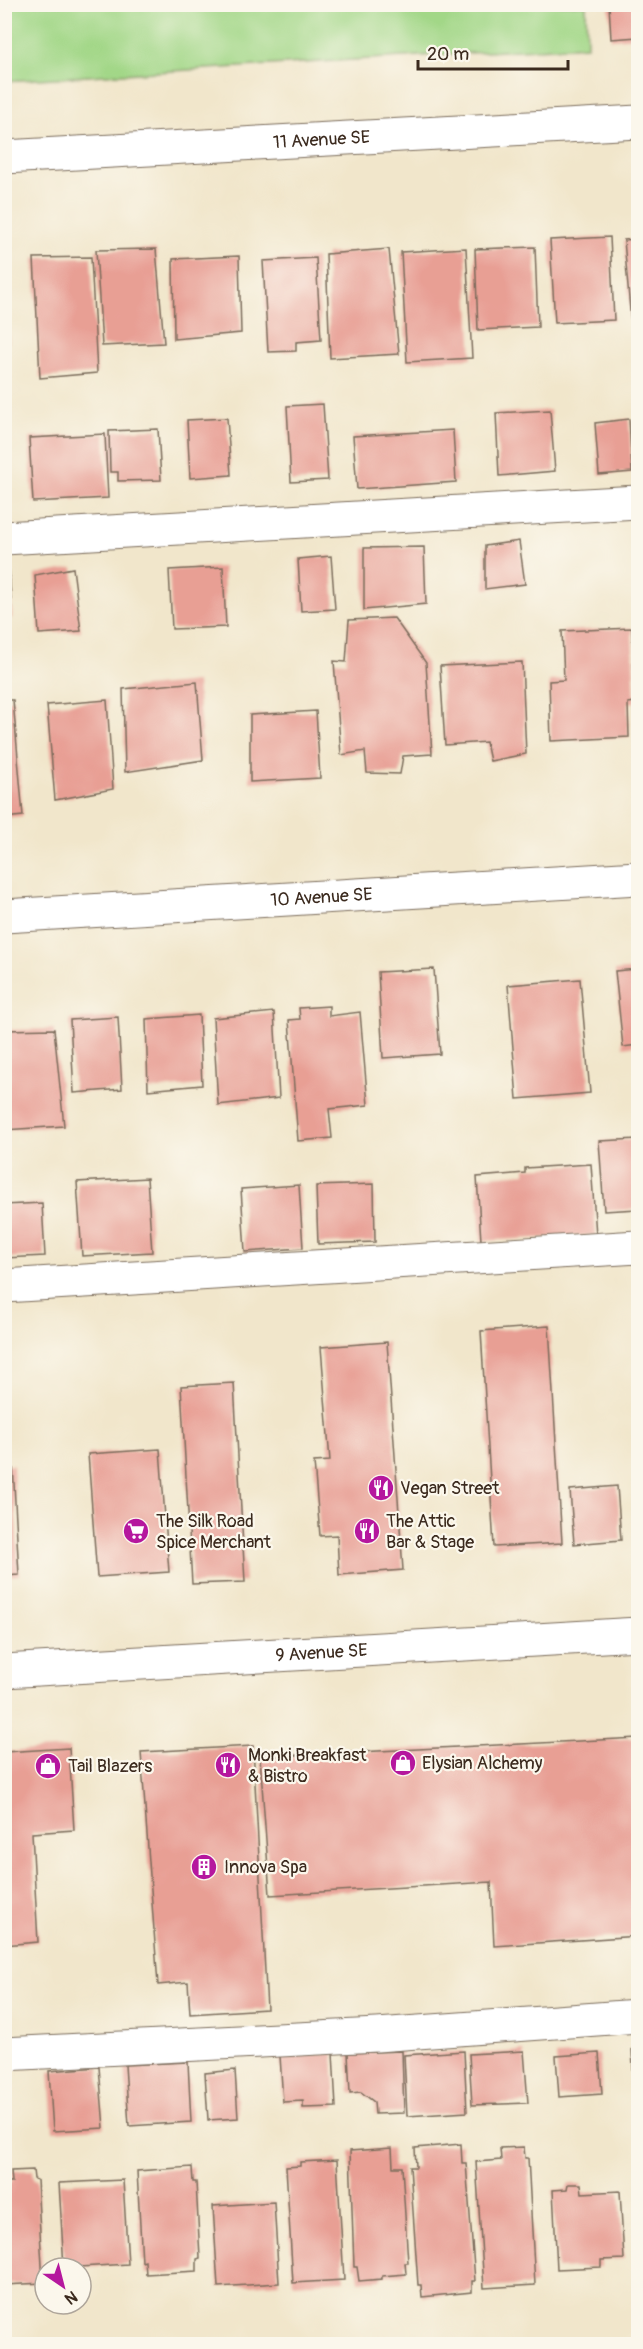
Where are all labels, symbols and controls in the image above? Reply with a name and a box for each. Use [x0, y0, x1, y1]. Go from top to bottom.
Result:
scale bar [418, 33, 568, 71]
text: 20 m [427, 43, 469, 66]
street label: 11 Avenue SE [272, 126, 371, 154]
street label: 10 Avenue SE [270, 883, 373, 912]
restaurant icon: Vegan Street [366, 1473, 396, 1503]
place label: Vegan Street [400, 1477, 500, 1500]
place label: The Silk Road Spice Merchant [156, 1510, 272, 1554]
place label: The Attic Bar & Stage [386, 1510, 474, 1554]
supermarket icon: The Silk Road Spice Merchant [121, 1516, 151, 1546]
restaurant icon: The Attic Bar & Stage [352, 1516, 382, 1546]
street label: 9 Avenue SE [275, 1639, 368, 1667]
place label: Monki Breakfast & Bistro [248, 1744, 367, 1788]
shop icon: Elysian Alchemy [388, 1748, 418, 1778]
restaurant icon: Monki Breakfast & Bistro [213, 1750, 243, 1780]
shop icon: Tail Blazers [33, 1751, 63, 1781]
place label: Elysian Alchemy [422, 1752, 543, 1775]
place label: Tail Blazers [68, 1755, 152, 1778]
building icon: Innova Spa [189, 1852, 219, 1882]
place label: Innova Spa [224, 1856, 307, 1879]
north arrow [33, 2256, 93, 2316]
text: N [61, 2286, 81, 2309]

